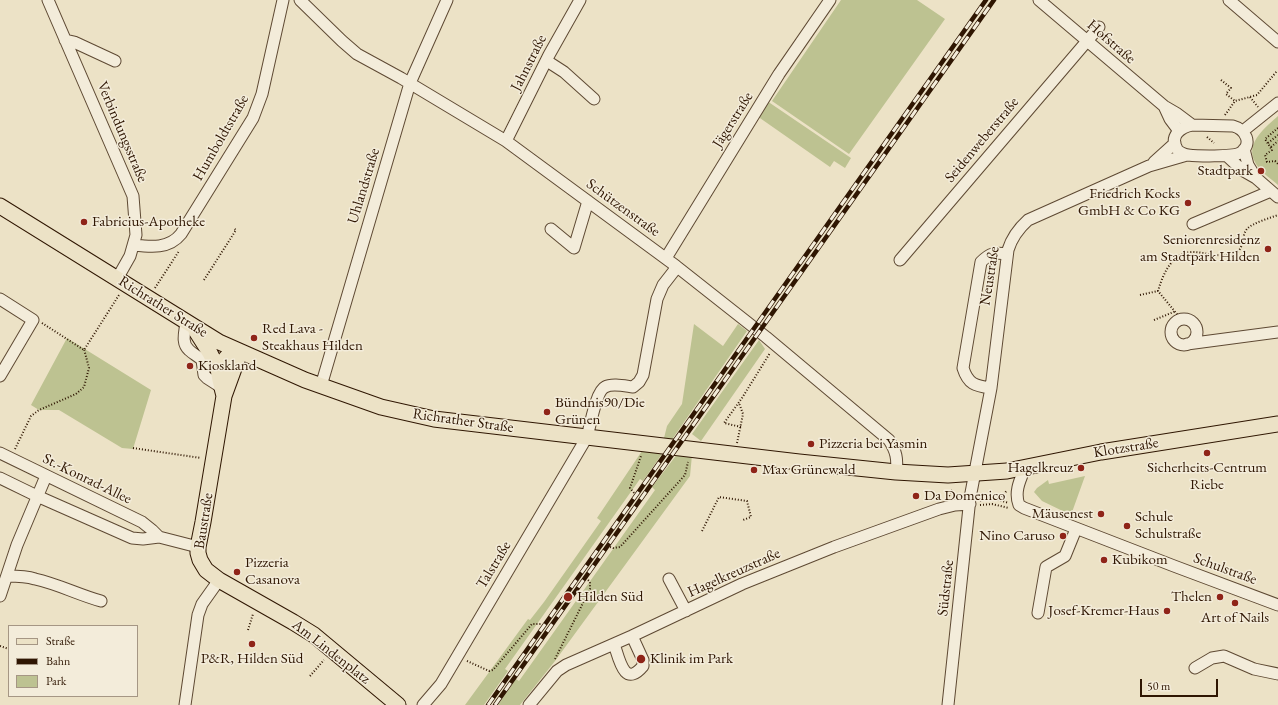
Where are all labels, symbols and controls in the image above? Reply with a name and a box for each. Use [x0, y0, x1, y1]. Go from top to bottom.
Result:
street label: Hofstraße [1083, 16, 1139, 68]
street label: Jahnstraße [507, 32, 551, 94]
street label: Verbindungsstraße [93, 79, 151, 185]
street label: Jägerstraße [709, 89, 757, 151]
street label: Humboldtstraße [189, 92, 253, 184]
street label: Seidenweberstraße [941, 94, 1023, 186]
street label: Uhlandstraße [344, 146, 384, 226]
place label: Stadtpark [1198, 162, 1253, 180]
marker: Stadtpark [1256, 166, 1266, 176]
street label: Schützenstraße [583, 175, 663, 241]
place label: Friedrich Kocks GmbH & Co KG [1078, 185, 1180, 220]
marker: Friedrich Kocks GmbH & Co KG [1183, 198, 1193, 208]
place label: Fabricius-Apotheke [92, 213, 205, 231]
marker: Fabricius-Apotheke [79, 217, 89, 227]
place label: Seniorenresidenz am Stadtpark Hilden [1140, 231, 1260, 266]
marker: Seniorenresidenz am Stadtpark Hilden [1263, 244, 1273, 254]
street label: Neustraße [976, 245, 1004, 307]
street label: Richrather Straße [115, 272, 211, 342]
place label: Red Lava - Steakhaus Hilden [262, 320, 363, 355]
marker: Red Lava - Steakhaus Hilden [249, 333, 259, 343]
place label: Kioskland [198, 357, 256, 375]
marker: Kioskland [185, 361, 195, 371]
place label: Bündnis90/Die Grünen [555, 394, 645, 429]
street label: Richrather Straße [411, 405, 515, 437]
marker: Bündnis90/Die Grünen [542, 407, 552, 417]
street label: Klotzstraße [1092, 434, 1160, 462]
place label: Pizzeria bei Yasmin [819, 435, 927, 453]
marker: Pizzeria bei Yasmin [806, 439, 816, 449]
marker: Sicherheits-Centrum Riebe [1202, 448, 1212, 458]
street label: St.-Konrad-Allee [40, 450, 134, 508]
place label: Hagelkreuz [1007, 459, 1073, 477]
place label: Sicherheits-Centrum Riebe [1147, 459, 1267, 494]
place label: Max Grünewald [762, 461, 855, 479]
marker: Hagelkreuz [1076, 463, 1086, 473]
marker: Max Grünewald [749, 465, 759, 475]
place label: Da Domenico [924, 487, 1005, 505]
marker: Da Domenico [911, 491, 921, 501]
street label: Baustraße [191, 492, 217, 550]
place label: Mäusenest [1032, 505, 1093, 523]
place label: Schule Schulstraße [1135, 508, 1201, 543]
marker: Mäusenest [1096, 509, 1106, 519]
marker: Schule Schulstraße [1122, 521, 1132, 531]
place label: Nino Caruso [979, 527, 1055, 545]
marker: Nino Caruso [1058, 531, 1068, 541]
street label: Talstraße [473, 538, 515, 592]
street label: Hagelkreuzstraße [685, 545, 783, 601]
street label: Schulstraße [1191, 549, 1259, 589]
place label: Kubikom [1112, 551, 1168, 569]
place label: Pizzeria Casanova [245, 554, 300, 589]
marker: Kubikom [1099, 555, 1109, 565]
street label: Südstraße [934, 559, 958, 617]
marker: Pizzeria Casanova [232, 567, 242, 577]
place label: Hilden Süd [577, 588, 643, 606]
place label: Thelen [1171, 588, 1212, 606]
marker: Hilden Süd [562, 591, 574, 603]
marker: Thelen [1215, 592, 1225, 602]
marker: Art of Nails [1230, 598, 1240, 608]
place label: Josef-Kremer-Haus [1048, 602, 1159, 620]
marker: Josef-Kremer-Haus [1162, 606, 1172, 616]
place label: Art of Nails [1201, 609, 1269, 627]
street label: Am Lindenplatz [288, 616, 374, 688]
legend [8, 625, 138, 697]
text: Straße [46, 633, 75, 649]
marker: P&R, Hilden Süd [247, 639, 257, 649]
place label: P&R, Hilden Süd [201, 650, 303, 668]
place label: Klinik im Park [650, 650, 733, 668]
text: Bahn [46, 653, 70, 669]
marker: Klinik im Park [635, 653, 647, 665]
scale bar [1142, 671, 1220, 697]
text: Park [46, 673, 66, 689]
text: 50 m [1147, 678, 1170, 694]

